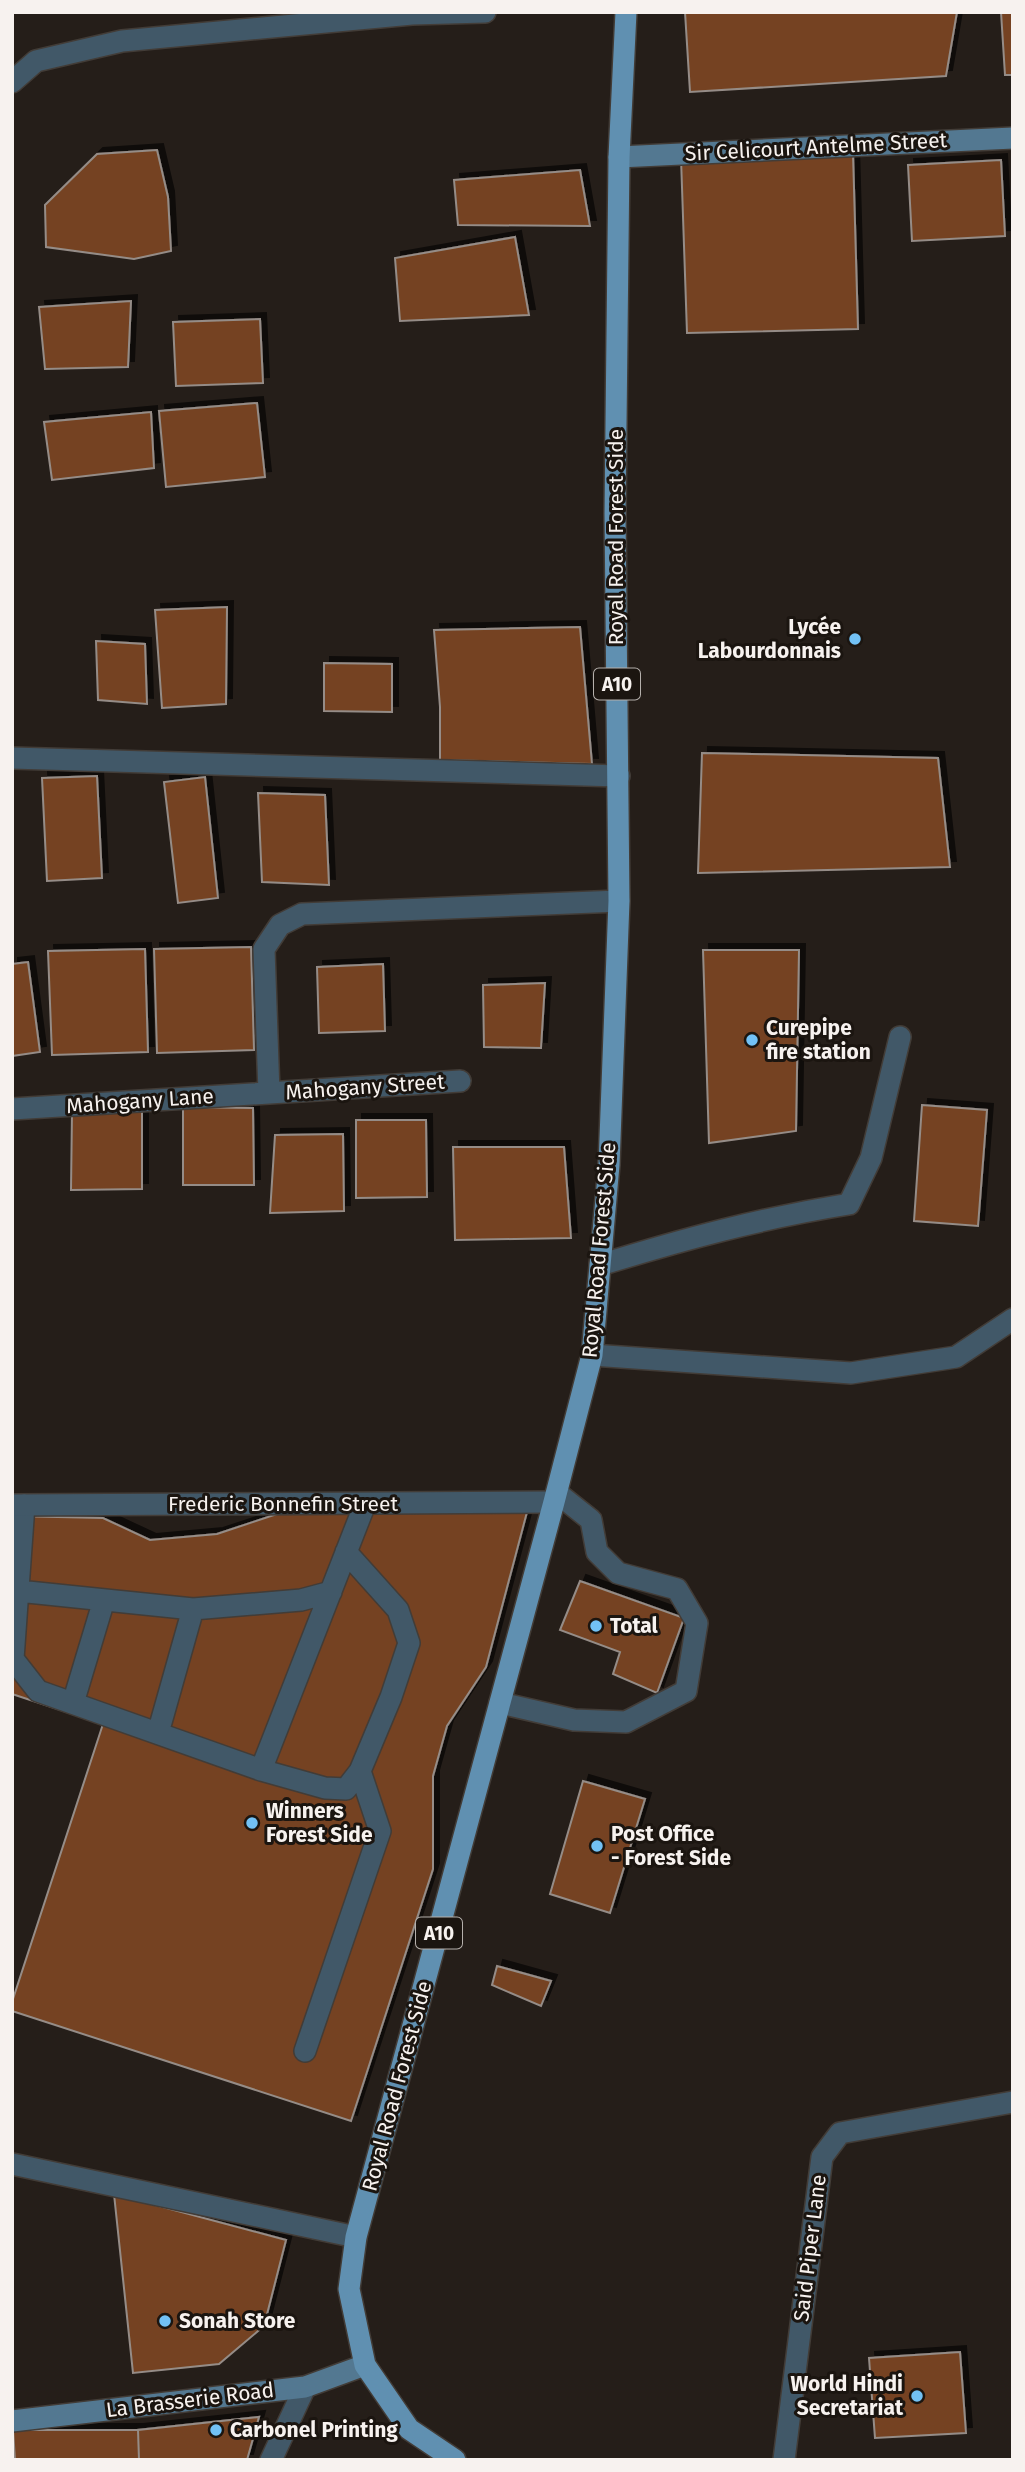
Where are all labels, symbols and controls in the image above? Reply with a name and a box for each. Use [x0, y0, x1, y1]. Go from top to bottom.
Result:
street label: Sir Celicourt Antelme Street [684, 127, 948, 167]
street label: Royal Road Forest Side [603, 429, 629, 645]
place label: Lycée Labourdonnais [698, 614, 841, 664]
marker: Lycée Labourdonnais [847, 631, 863, 647]
road number: A10 [594, 668, 640, 699]
place label: Curepipe fire station [766, 1015, 871, 1065]
marker: Curepipe fire station [744, 1032, 760, 1048]
street label: Mahogany Street [285, 1068, 446, 1106]
street label: Mahogany Lane [65, 1083, 215, 1119]
street label: Royal Road Forest Side [577, 1141, 621, 1359]
street label: Frederic Bonnefin Street [168, 1491, 398, 1517]
place label: Total [610, 1613, 659, 1639]
marker: Total [588, 1618, 604, 1634]
place label: Winners Forest Side [266, 1798, 373, 1848]
marker: Winners Forest Side [244, 1815, 260, 1831]
place label: Post Office - Forest Side [611, 1821, 731, 1871]
marker: Post Office - Forest Side [589, 1838, 605, 1854]
road number: A10 [416, 1918, 462, 1949]
street label: Royal Road Forest Side [356, 1978, 438, 2194]
street label: Said Piper Lane [788, 2173, 832, 2323]
place label: Sonah Store [179, 2308, 296, 2334]
marker: Sonah Store [157, 2313, 173, 2329]
place label: World Hindi Secretariat [790, 2371, 904, 2421]
street label: La Brasserie Road [105, 2377, 275, 2423]
marker: World Hindi Secretariat [909, 2388, 925, 2404]
place label: Carbonel Printing [230, 2417, 398, 2443]
marker: Carbonel Printing [208, 2422, 224, 2438]

